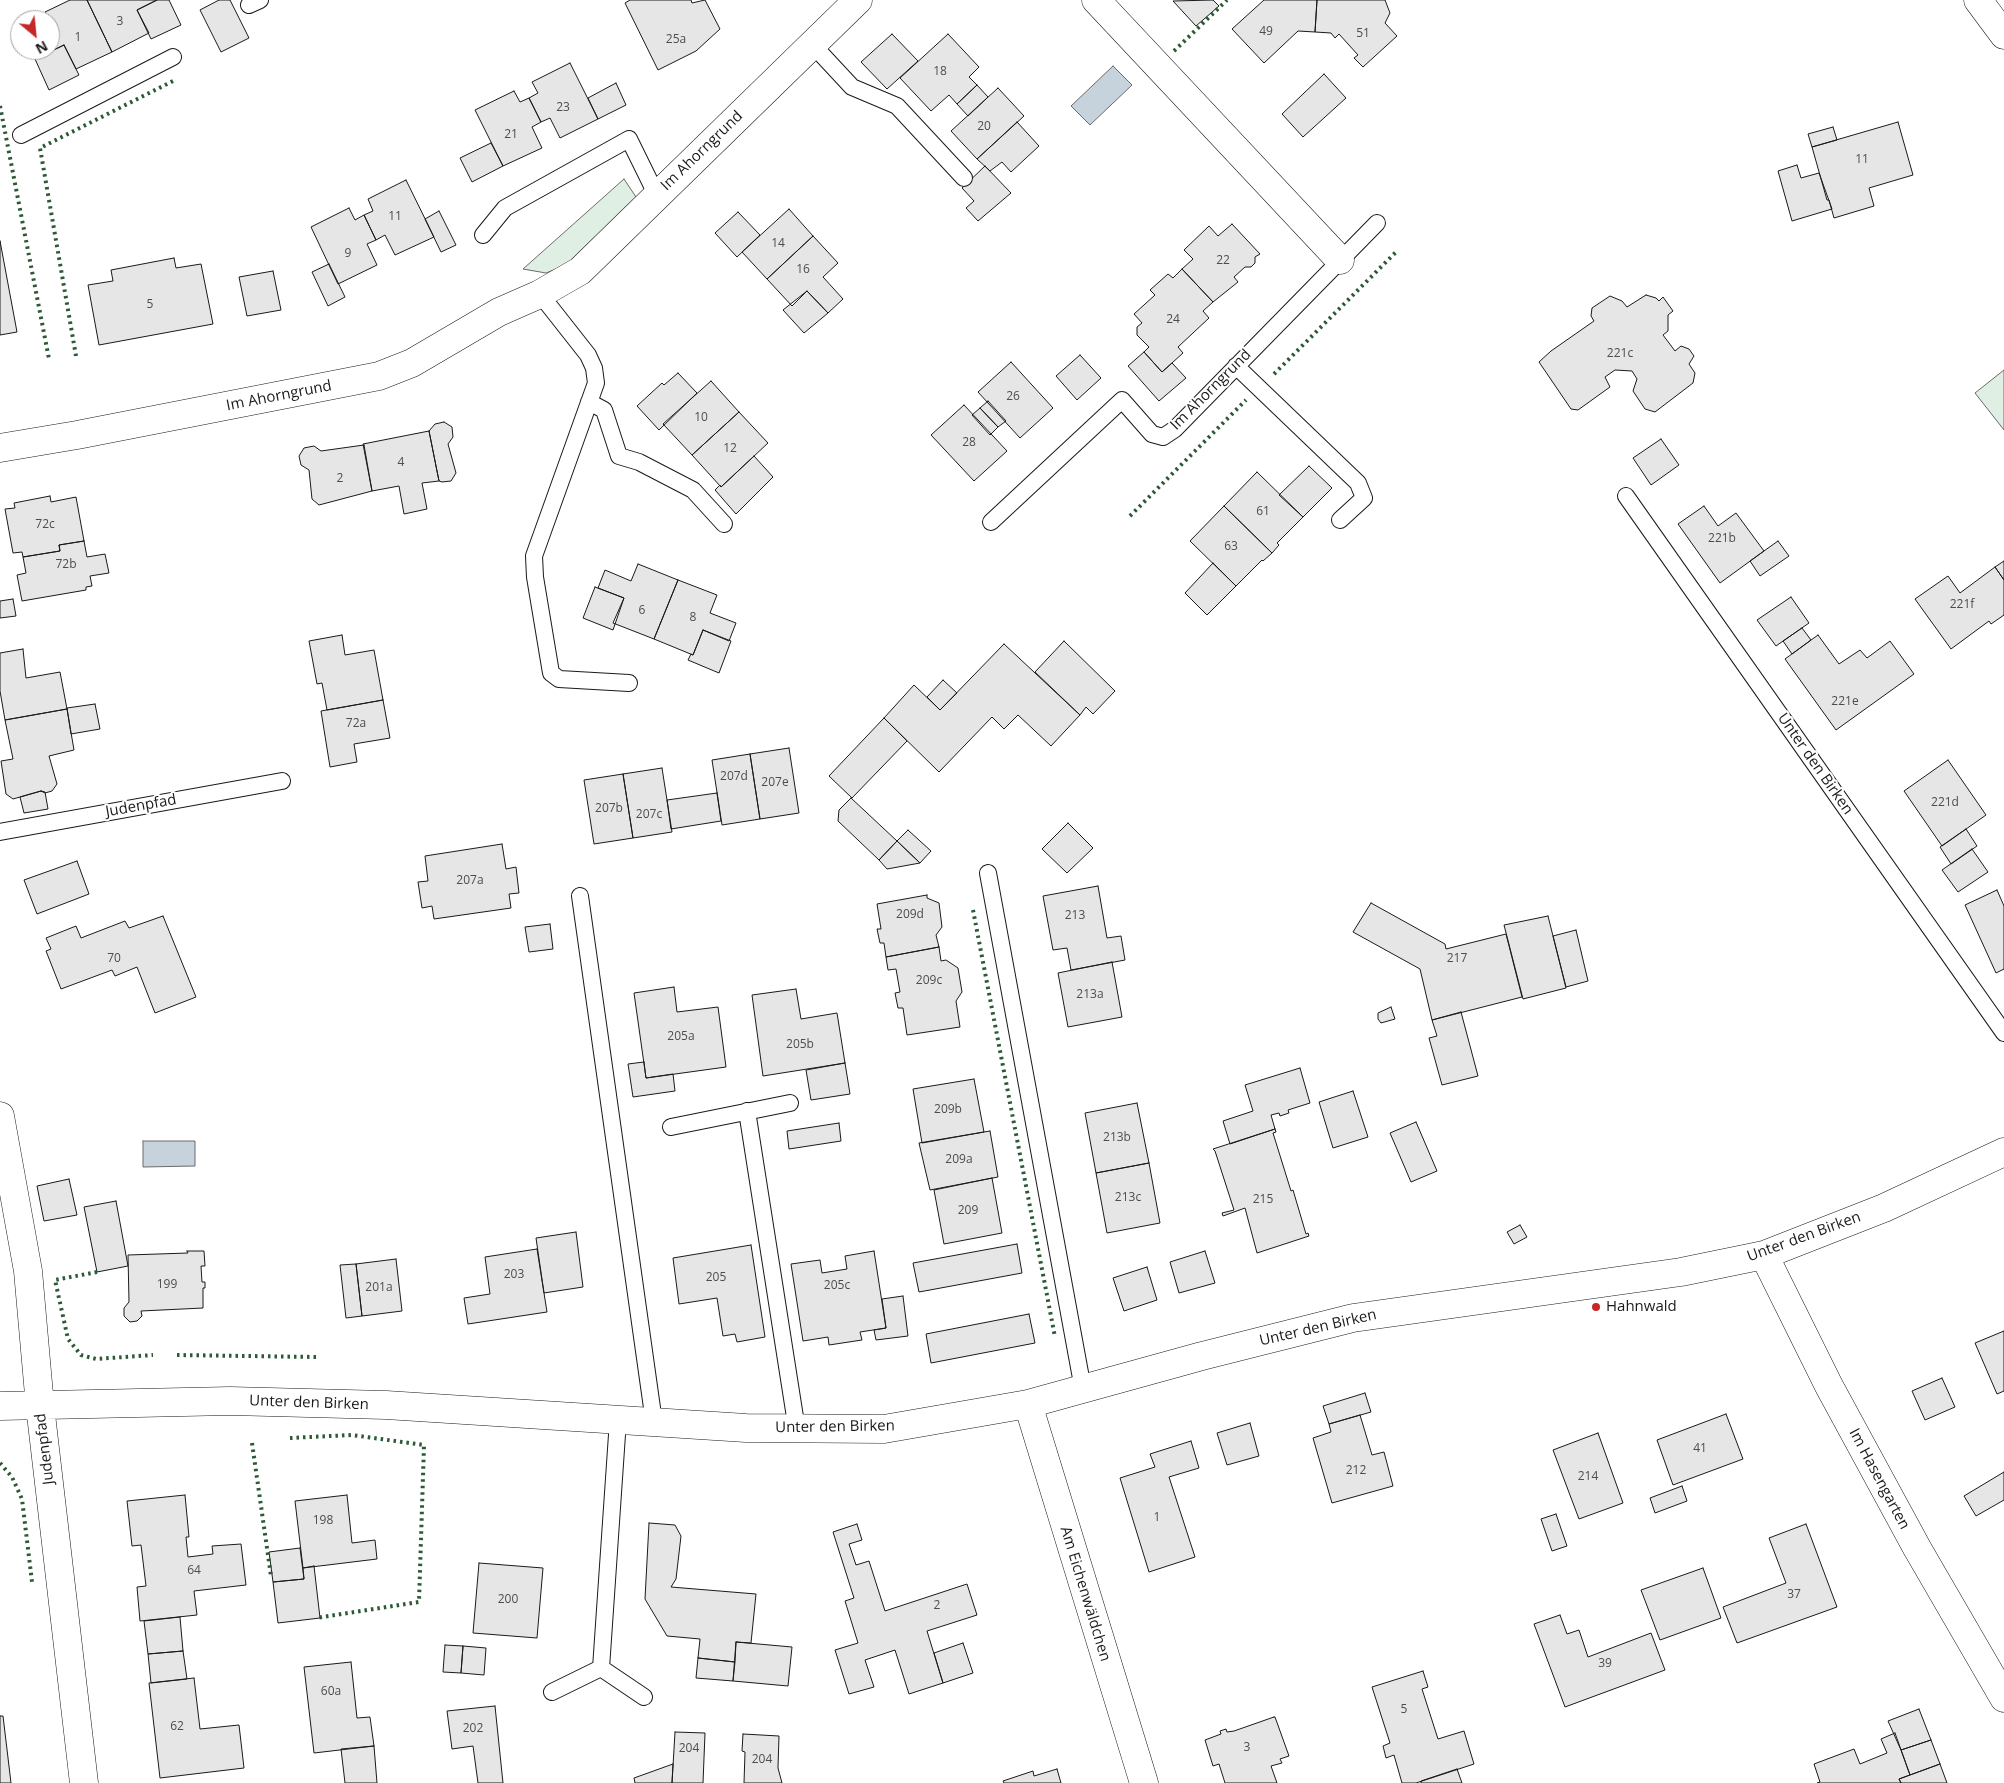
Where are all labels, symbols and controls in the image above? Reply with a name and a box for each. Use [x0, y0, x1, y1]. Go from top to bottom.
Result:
north arrow [10, 10, 60, 60]
house number: 3 [117, 15, 123, 29]
house number: 49 [1259, 25, 1273, 39]
house number: 51 [1356, 27, 1370, 41]
house number: 1 [75, 31, 81, 45]
house number: 25a [666, 33, 686, 47]
text: N [32, 37, 51, 59]
house number: 18 [933, 65, 947, 79]
house number: 23 [556, 101, 570, 115]
street label: Im Ahorngrund [657, 107, 747, 195]
house number: 20 [977, 120, 991, 134]
house number: 21 [504, 128, 518, 142]
house number: 11 [1855, 153, 1869, 167]
house number: 11 [388, 210, 402, 224]
house number: 14 [771, 237, 785, 251]
house number: 9 [345, 247, 351, 261]
house number: 22 [1216, 254, 1230, 268]
house number: 16 [796, 263, 810, 277]
house number: 5 [147, 298, 153, 312]
house number: 24 [1166, 313, 1180, 327]
street label: Im Ahorngrund [1167, 346, 1255, 434]
house number: 221c [1607, 347, 1633, 361]
street label: Im Ahorngrund [225, 377, 333, 415]
house number: 26 [1006, 390, 1020, 404]
house number: 10 [694, 411, 708, 425]
house number: 28 [962, 436, 976, 450]
house number: 12 [723, 442, 737, 456]
house number: 4 [398, 456, 404, 470]
house number: 2 [337, 472, 343, 486]
house number: 61 [1256, 505, 1270, 519]
house number: 72c [35, 518, 55, 532]
house number: 221b [1708, 532, 1736, 546]
house number: 63 [1224, 540, 1238, 554]
house number: 72b [55, 558, 77, 572]
house number: 221f [1950, 598, 1974, 612]
house number: 6 [639, 604, 645, 618]
house number: 8 [690, 611, 696, 625]
house number: 221e [1831, 695, 1859, 709]
street label: Unter den Birken [1773, 710, 1857, 818]
house number: 72a [346, 717, 366, 731]
house number: 207d [720, 770, 748, 784]
house number: 207e [761, 776, 789, 790]
street label: Judenpfad [104, 791, 178, 821]
house number: 221d [1931, 796, 1959, 810]
house number: 207b [595, 802, 623, 816]
house number: 207c [636, 808, 662, 822]
house number: 207a [456, 874, 484, 888]
house number: 209d [896, 908, 924, 922]
house number: 213 [1065, 909, 1085, 923]
house number: 70 [107, 952, 121, 966]
house number: 217 [1447, 952, 1467, 966]
house number: 209c [916, 974, 942, 988]
house number: 213a [1076, 988, 1104, 1002]
house number: 205a [667, 1030, 695, 1044]
house number: 205b [786, 1038, 814, 1052]
house number: 209b [934, 1103, 962, 1117]
house number: 213b [1103, 1131, 1131, 1145]
house number: 209a [945, 1153, 973, 1167]
house number: 213c [1115, 1191, 1141, 1205]
house number: 215 [1253, 1193, 1273, 1207]
house number: 209 [958, 1204, 978, 1218]
street label: Unter den Birken [1745, 1208, 1863, 1266]
house number: 203 [504, 1268, 524, 1282]
house number: 205 [706, 1271, 726, 1285]
house number: 199 [157, 1278, 177, 1292]
house number: 205c [824, 1279, 850, 1293]
house number: 201a [365, 1281, 393, 1295]
place label: Hahnwald [1606, 1298, 1677, 1316]
marker: Hahnwald [1590, 1301, 1602, 1313]
street label: Unter den Birken [1258, 1306, 1378, 1350]
street label: Unter den Birken [249, 1392, 369, 1414]
street label: Judenpfad [32, 1412, 58, 1486]
street label: Unter den Birken [775, 1417, 895, 1437]
street label: Im Hasengarten [1845, 1425, 1913, 1533]
house number: 41 [1693, 1442, 1707, 1456]
house number: 212 [1346, 1464, 1366, 1478]
house number: 214 [1578, 1470, 1598, 1484]
house number: 1 [1154, 1511, 1160, 1525]
house number: 198 [313, 1514, 333, 1528]
street label: Am Eichenwäldchen [1056, 1524, 1114, 1664]
house number: 64 [187, 1564, 201, 1578]
house number: 37 [1787, 1588, 1801, 1602]
house number: 200 [498, 1593, 518, 1607]
house number: 2 [934, 1599, 940, 1613]
house number: 39 [1598, 1657, 1612, 1671]
house number: 60a [321, 1685, 341, 1699]
house number: 5 [1401, 1703, 1407, 1717]
house number: 62 [170, 1720, 184, 1734]
house number: 202 [463, 1722, 483, 1736]
house number: 3 [1244, 1741, 1250, 1755]
house number: 204 [679, 1742, 699, 1756]
house number: 204 [752, 1753, 772, 1767]

